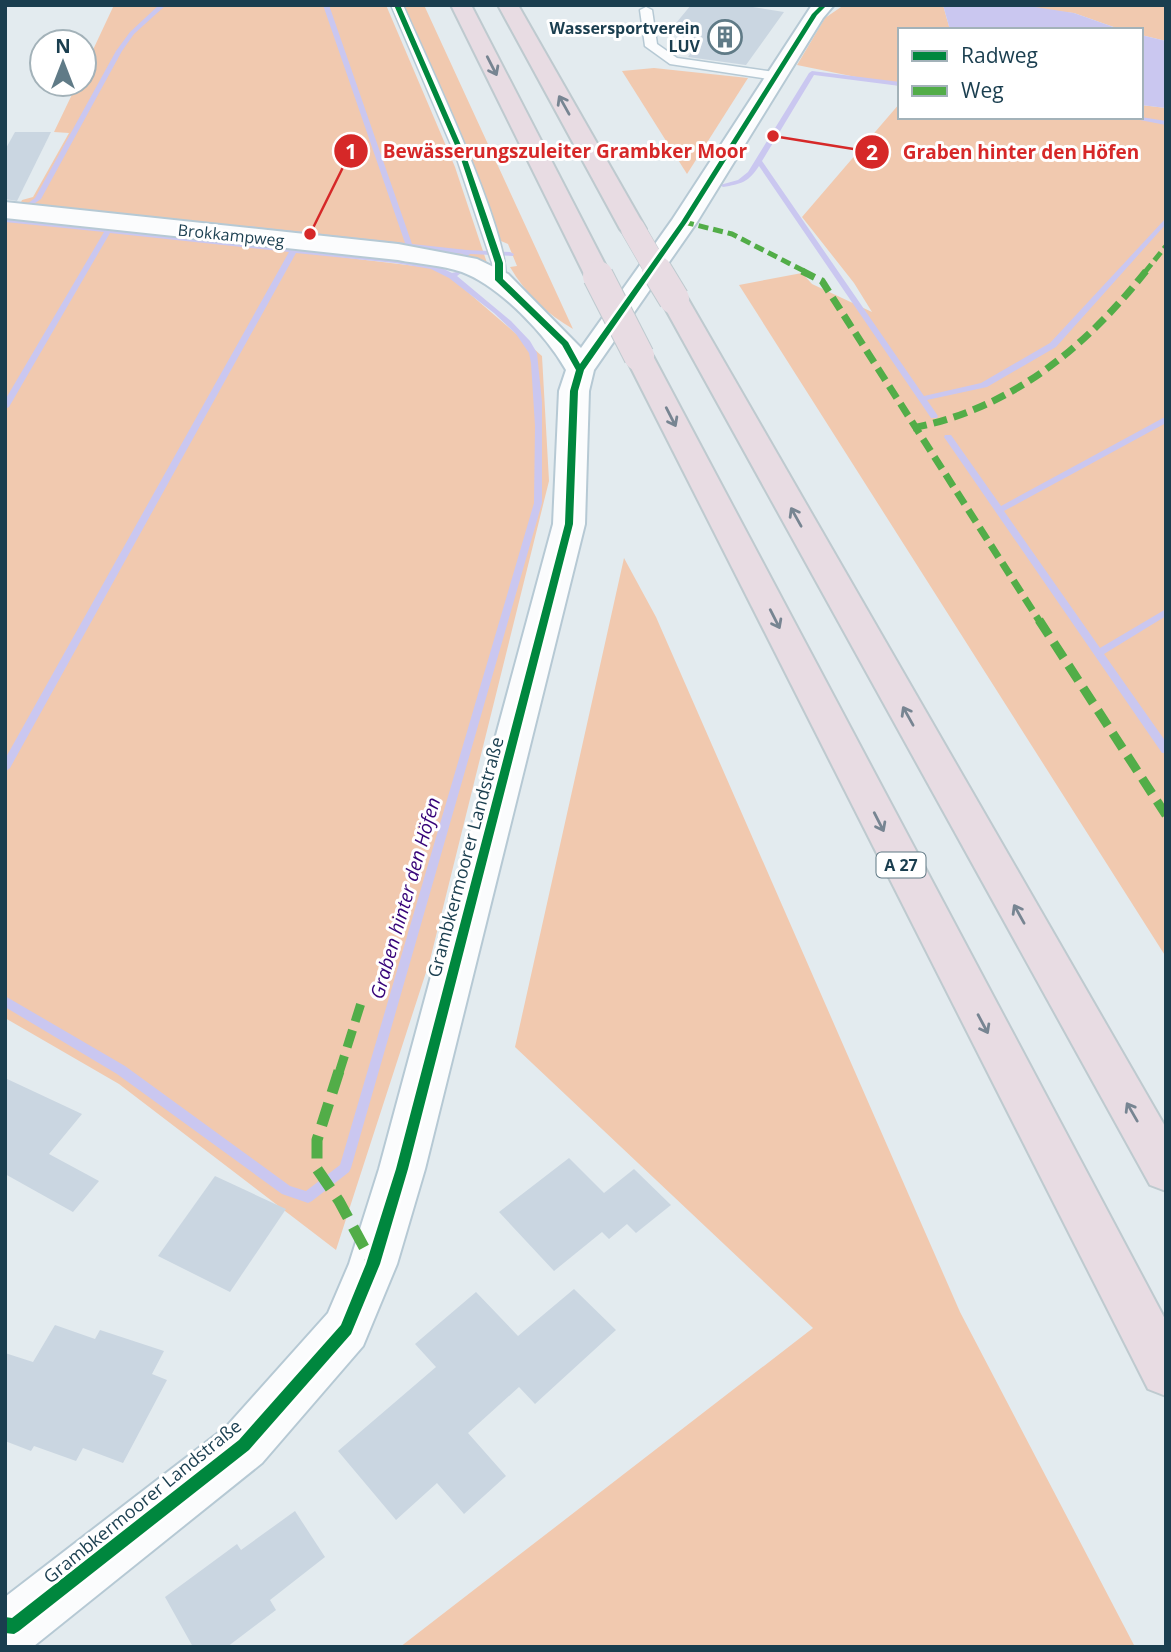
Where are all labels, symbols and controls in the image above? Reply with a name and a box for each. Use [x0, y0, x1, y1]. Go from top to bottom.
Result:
place label: Wassersportverein LUV [549, 17, 701, 57]
building icon: Wassersportverein LUV [706, 18, 744, 56]
north arrow [28, 28, 98, 98]
legend [898, 28, 1143, 119]
text: N [55, 33, 71, 59]
text: Radweg [961, 41, 1038, 69]
one-way arrow [486, 55, 500, 76]
text: Weg [961, 76, 1004, 104]
one-way arrow [557, 95, 570, 116]
callout: Bewässerungszuleiter Grambker Moor [333, 131, 761, 171]
callout: Graben hinter den Höfen [854, 132, 1154, 172]
text: 1 [345, 137, 357, 165]
text: Bewässerungszuleiter Grambker Moor [383, 138, 748, 164]
text: 2 [866, 138, 878, 166]
text: Graben hinter den Höfen [903, 139, 1139, 165]
street label: Brokkampweg [177, 218, 286, 252]
one-way arrow [664, 406, 678, 427]
one-way arrow [789, 508, 803, 528]
one-way arrow [768, 608, 782, 629]
one-way arrow [901, 706, 915, 726]
street label: Grambkermoorer Landstraße [421, 734, 509, 980]
water label: Graben hinter den Höfen [364, 794, 446, 1002]
one-way arrow [872, 811, 886, 831]
road number: A 27 [876, 852, 926, 878]
one-way arrow [1012, 904, 1025, 925]
one-way arrow [977, 1013, 990, 1034]
one-way arrow [1125, 1102, 1139, 1122]
street label: Grambkermoorer Landstraße [38, 1414, 246, 1588]

